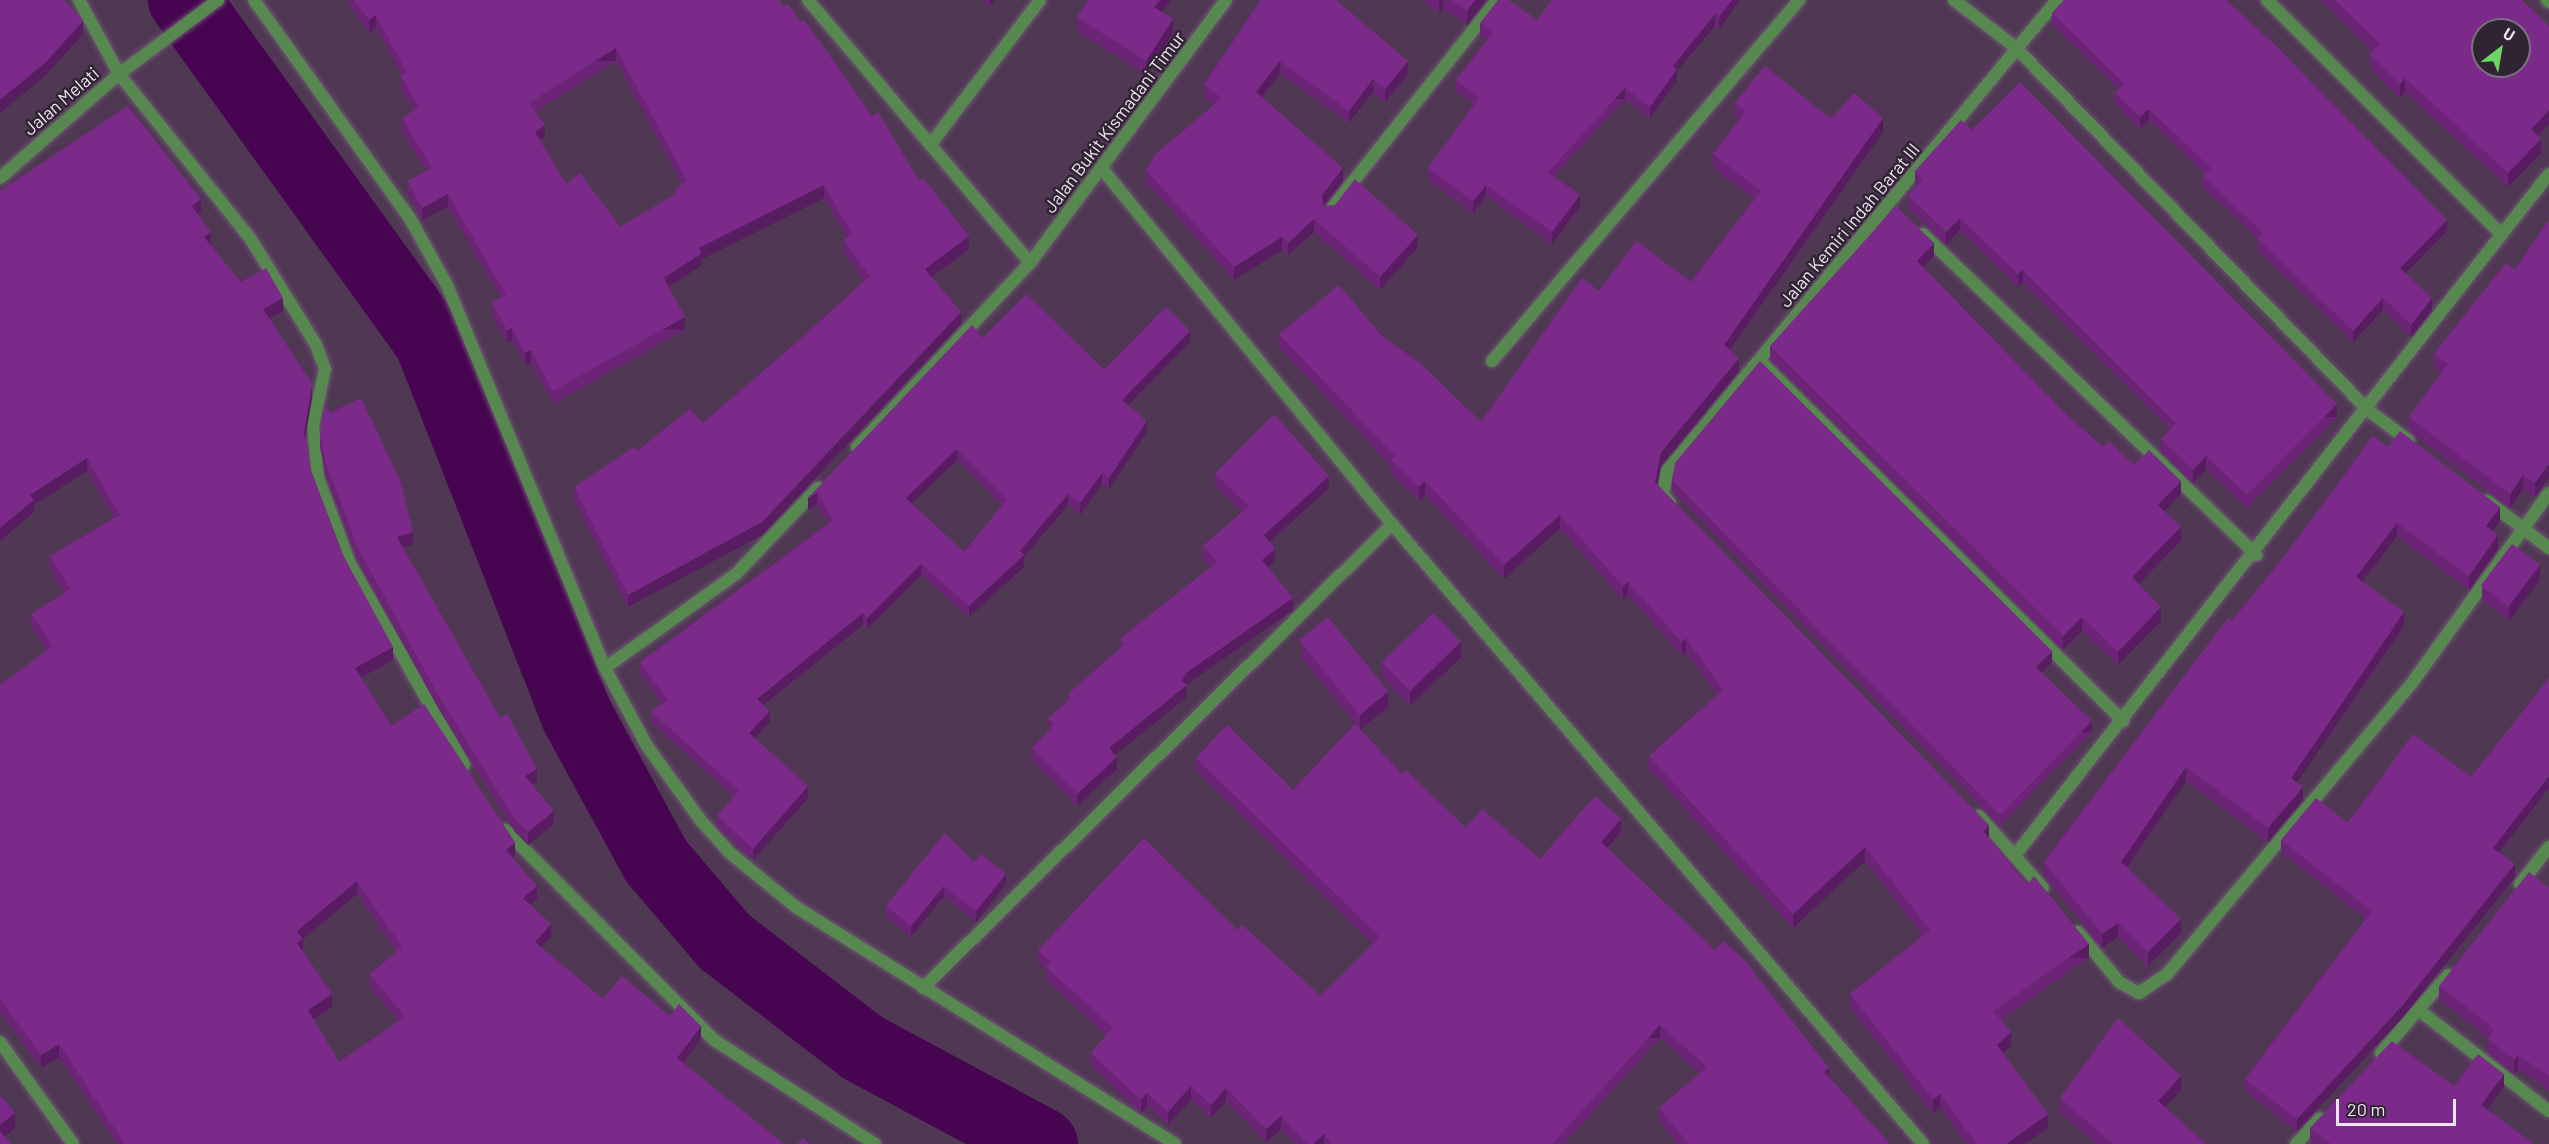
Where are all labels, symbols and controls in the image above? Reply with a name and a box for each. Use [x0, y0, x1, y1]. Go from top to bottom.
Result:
north arrow [2471, 18, 2531, 78]
text: U [2500, 23, 2519, 45]
street label: Jalan Bukit Kismadani Timur [1039, 27, 1189, 217]
street label: Jalan Melati [19, 62, 103, 140]
street label: Jalan Kemiri Indah Barat III [1774, 139, 1924, 311]
scale bar [2339, 1087, 2459, 1125]
text: 20 m [2347, 1098, 2385, 1120]

